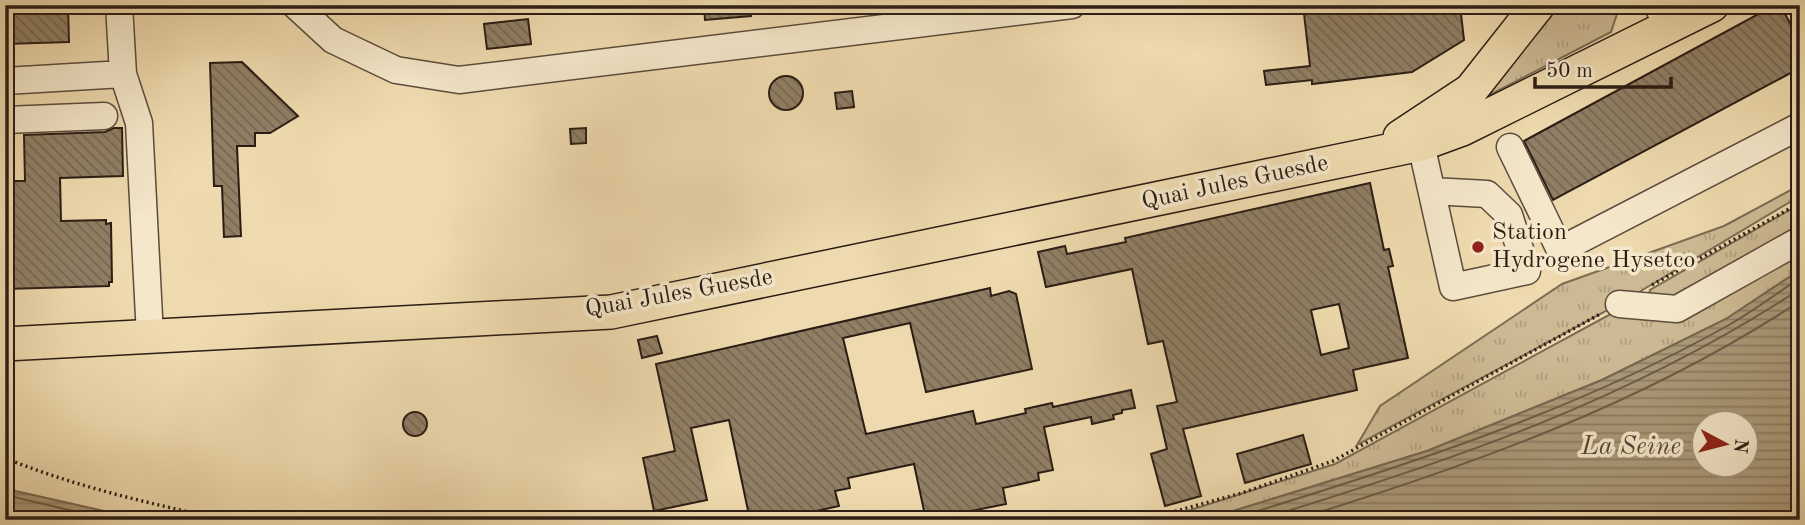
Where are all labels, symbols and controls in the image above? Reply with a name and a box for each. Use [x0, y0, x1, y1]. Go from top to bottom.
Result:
scale bar [1535, 46, 1672, 90]
text: 50 m [1546, 61, 1593, 82]
street label: Quai Jules Guesde [1139, 151, 1331, 215]
place label: Station Hydrogene Hysetco [1492, 221, 1695, 273]
marker: Station Hydrogene Hysetco [1470, 239, 1486, 255]
street label: Quai Jules Guesde [583, 266, 775, 322]
north arrow [1689, 410, 1759, 480]
water label: La Seine [1580, 434, 1681, 460]
text: N [1729, 437, 1750, 455]

